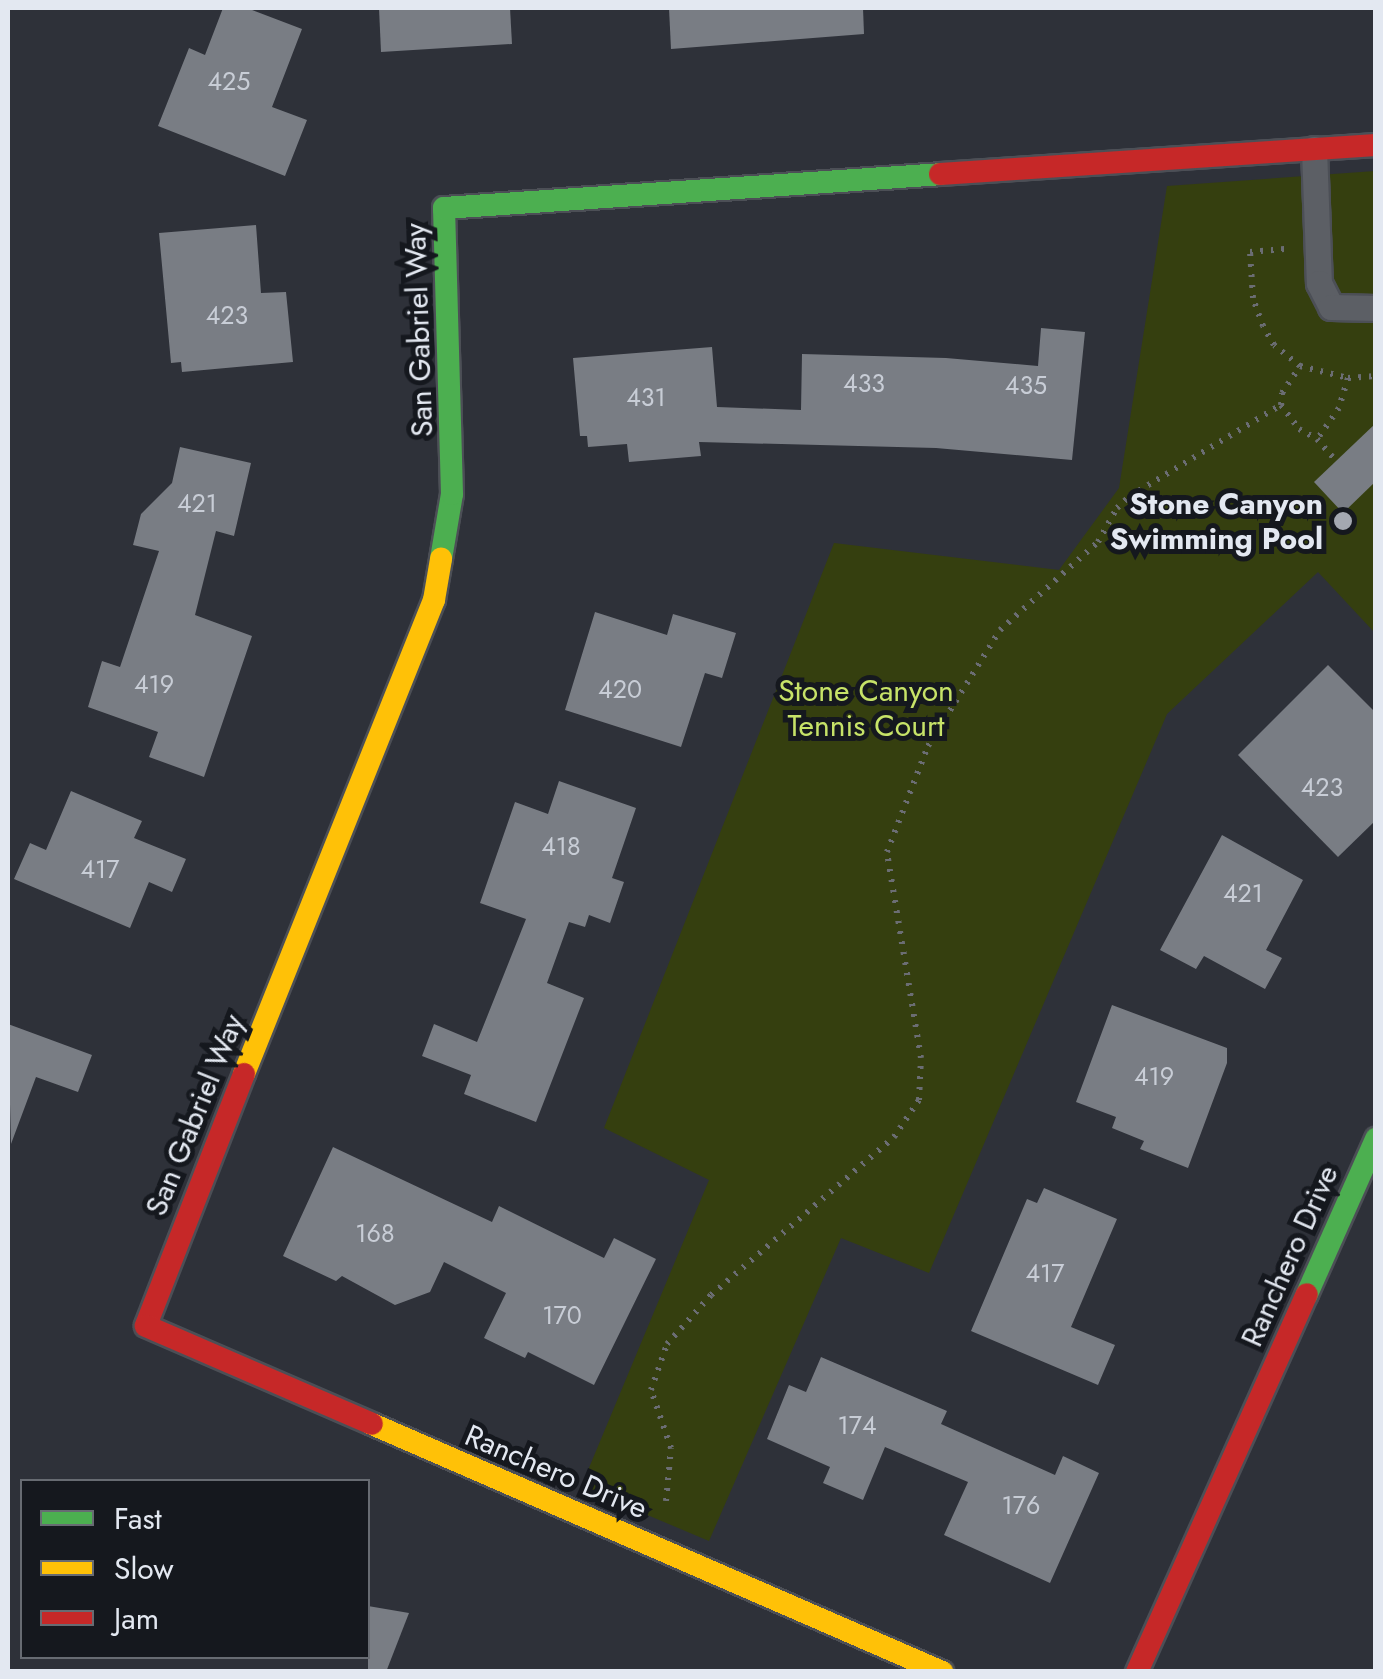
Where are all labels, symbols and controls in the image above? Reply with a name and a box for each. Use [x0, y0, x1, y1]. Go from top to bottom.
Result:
house number: 425 [208, 66, 250, 96]
street label: San Gabriel Way [397, 222, 441, 438]
house number: 423 [206, 300, 248, 330]
house number: 433 [843, 368, 885, 398]
house number: 435 [1005, 370, 1047, 400]
house number: 431 [626, 382, 666, 412]
place label: Stone Canyon Swimming Pool [1110, 486, 1323, 556]
house number: 421 [177, 488, 217, 518]
marker: Stone Canyon Swimming Pool [1332, 510, 1354, 532]
house number: 419 [134, 669, 174, 699]
park label: Stone Canyon Tennis Court [778, 673, 954, 744]
house number: 420 [598, 674, 642, 704]
house number: 423 [1301, 772, 1343, 802]
house number: 418 [541, 831, 581, 861]
house number: 417 [81, 854, 119, 884]
house number: 421 [1223, 878, 1263, 908]
street label: San Gabriel Way [138, 1009, 252, 1221]
house number: 419 [1134, 1061, 1174, 1091]
street label: Ranchero Drive [1234, 1160, 1346, 1352]
house number: 168 [355, 1218, 395, 1248]
house number: 417 [1026, 1258, 1064, 1288]
house number: 170 [542, 1300, 582, 1330]
house number: 174 [838, 1410, 876, 1440]
street label: Ranchero Drive [459, 1417, 653, 1527]
legend [20, 1479, 370, 1659]
house number: 176 [1002, 1490, 1040, 1520]
text: Fast [114, 1497, 162, 1540]
text: Slow [114, 1547, 174, 1590]
text: Jam [114, 1597, 159, 1640]

